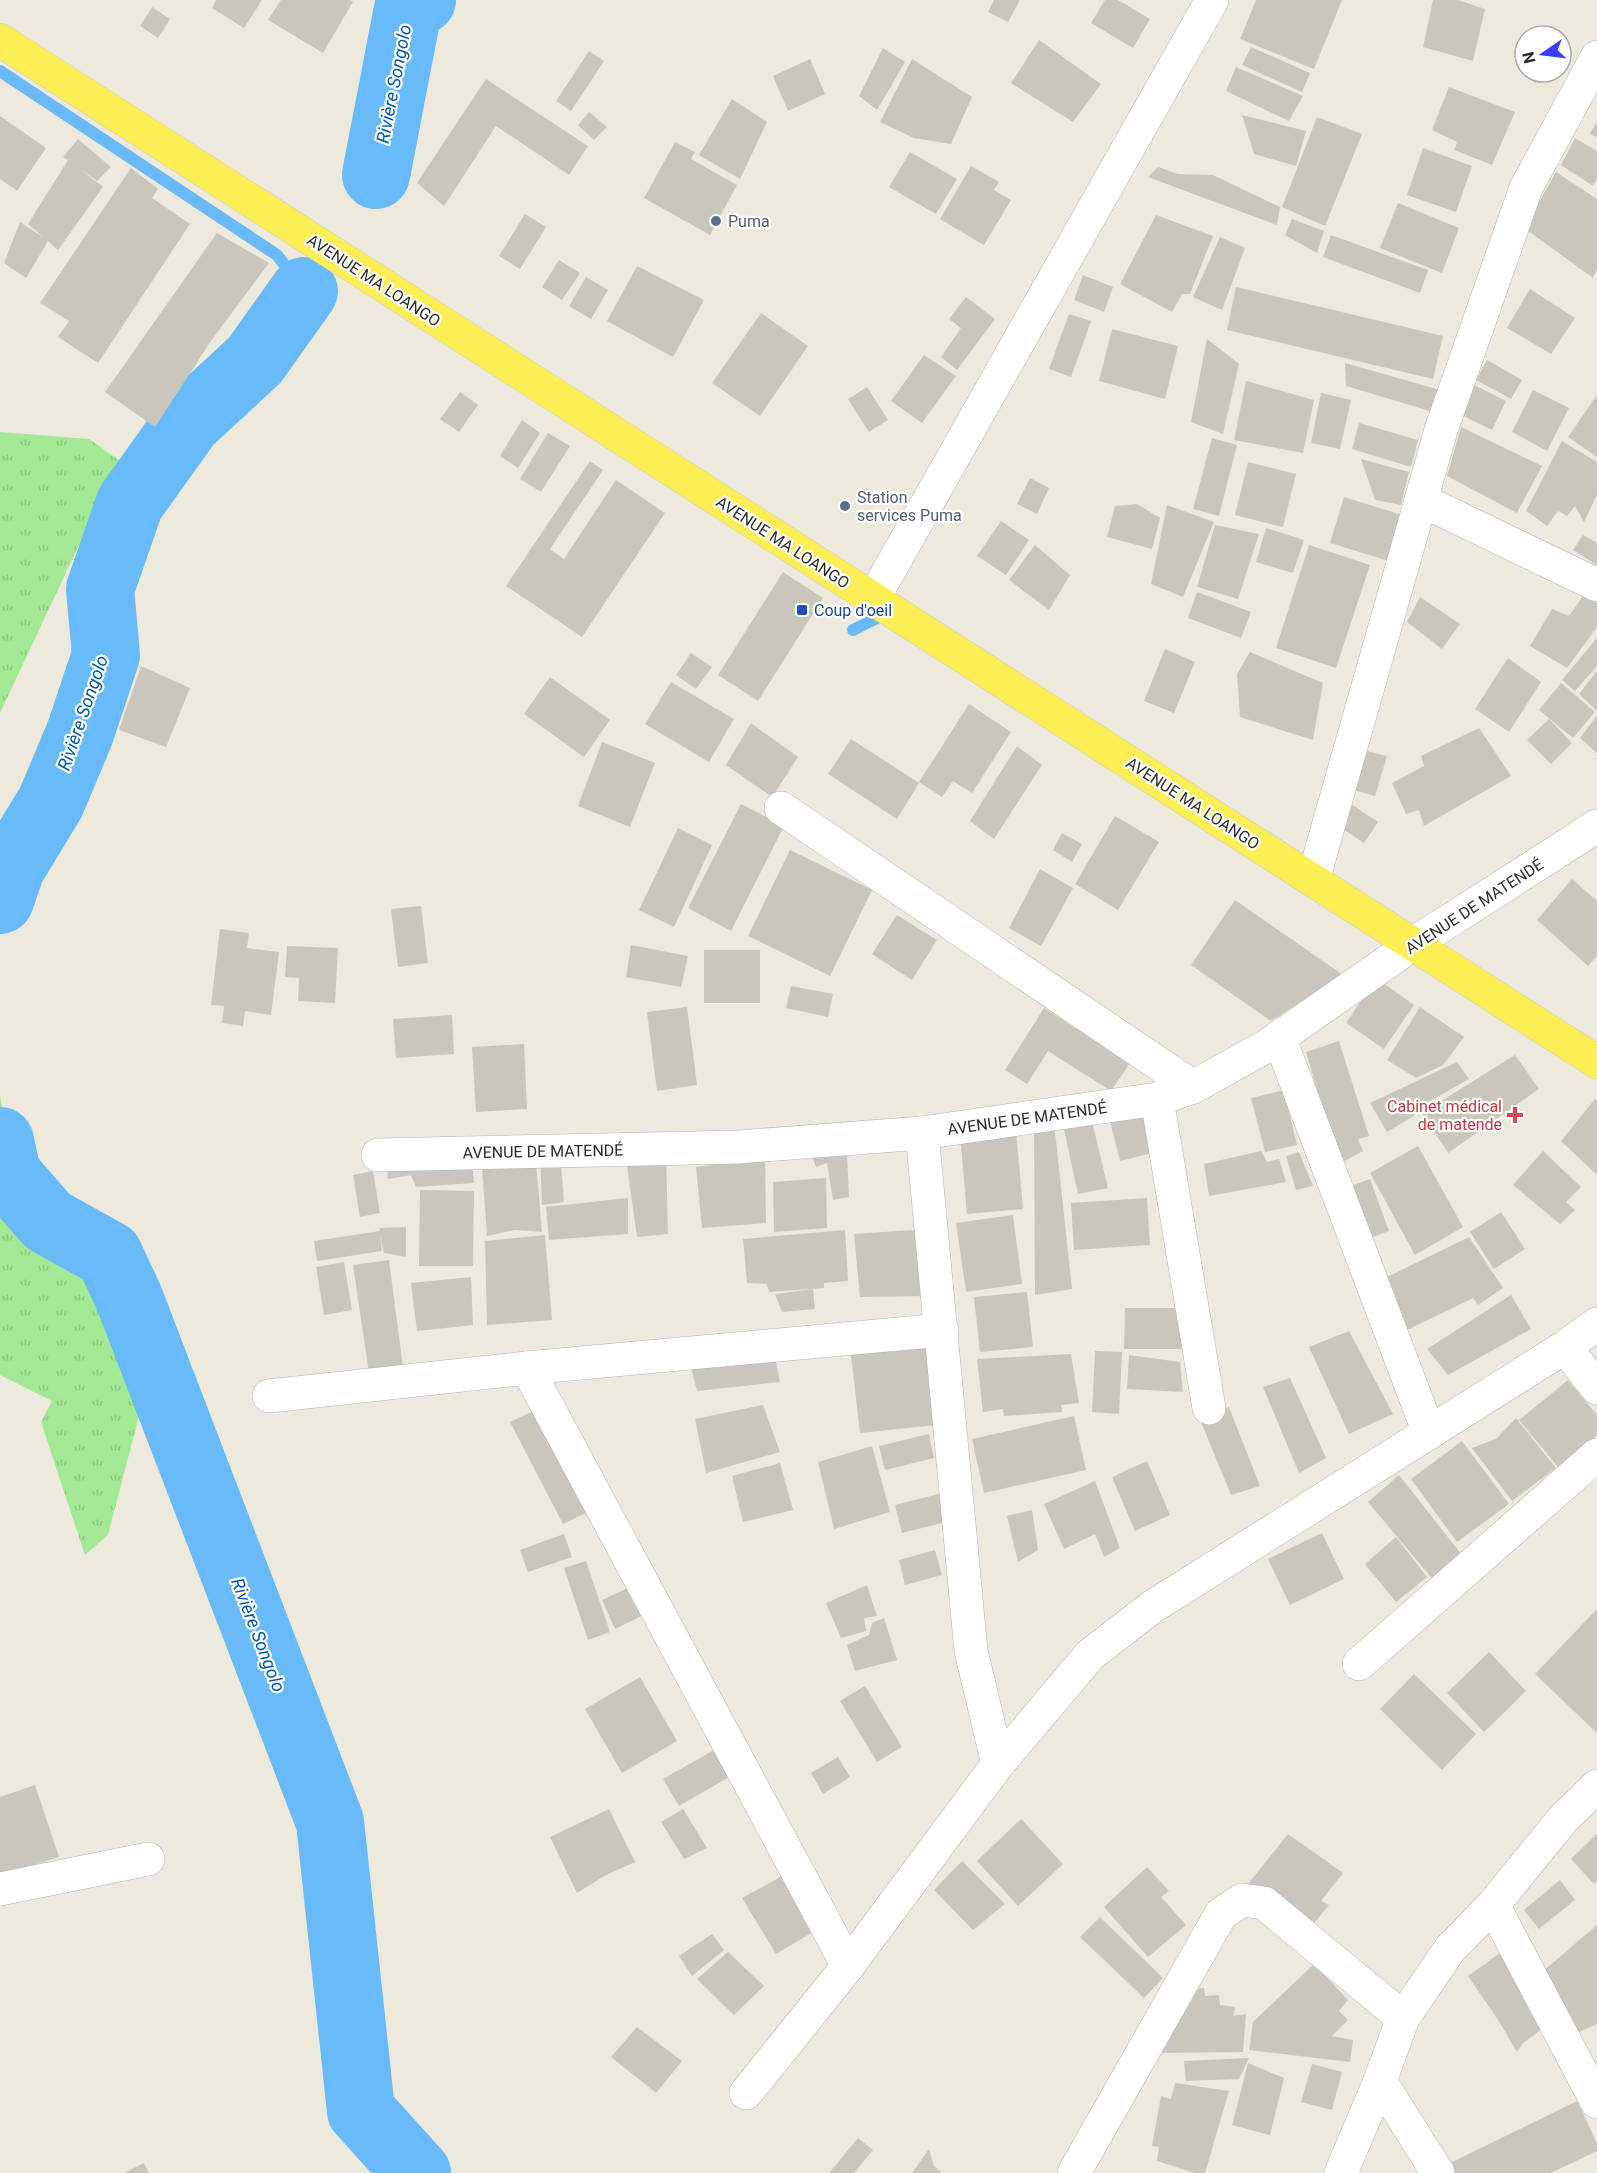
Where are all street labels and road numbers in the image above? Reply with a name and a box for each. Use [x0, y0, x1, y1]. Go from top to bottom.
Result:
street label: AVENUE MA LOANGO [304, 230, 444, 331]
street label: AVENUE MA LOANGO [713, 492, 853, 593]
street label: AVENUE MA LOANGO [1123, 753, 1263, 854]
street label: AVENUE DE MATENDÉ [1402, 855, 1547, 958]
street label: AVENUE DE MATENDÉ [946, 1098, 1108, 1139]
street label: AVENUE DE MATENDÉ [463, 1141, 623, 1162]

